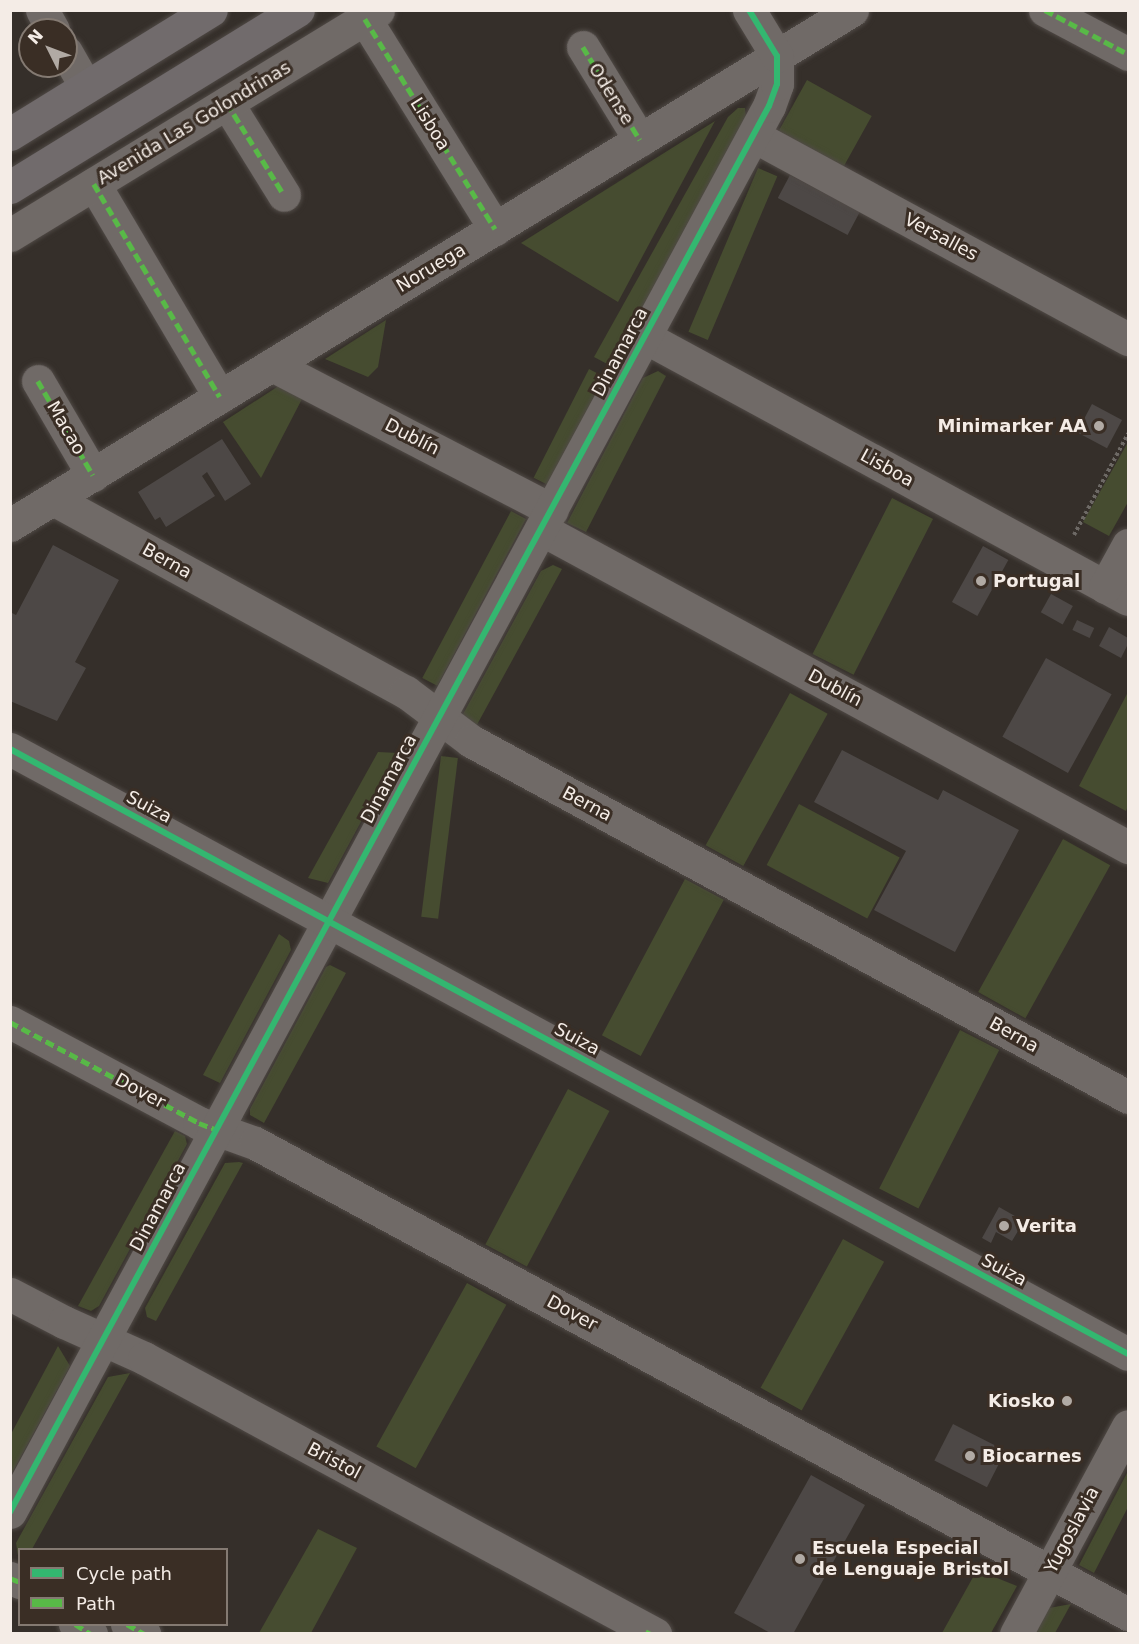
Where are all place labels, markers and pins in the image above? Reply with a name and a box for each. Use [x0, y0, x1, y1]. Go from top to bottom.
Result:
place label: Minimarker AA [937, 415, 1087, 437]
marker: Minimarker AA [1092, 419, 1106, 433]
place label: Portugal [993, 570, 1080, 592]
marker: Portugal [974, 574, 988, 588]
place label: Verita [1016, 1215, 1077, 1237]
marker: Verita [997, 1219, 1011, 1233]
place label: Kiosko [988, 1390, 1055, 1412]
marker: Kiosko [1060, 1394, 1074, 1408]
place label: Biocarnes [982, 1445, 1082, 1467]
marker: Biocarnes [963, 1449, 977, 1463]
place label: Escuela Especial de Lenguaje Bristol [812, 1538, 1009, 1580]
marker: Escuela Especial de Lenguaje Bristol [793, 1552, 807, 1566]

